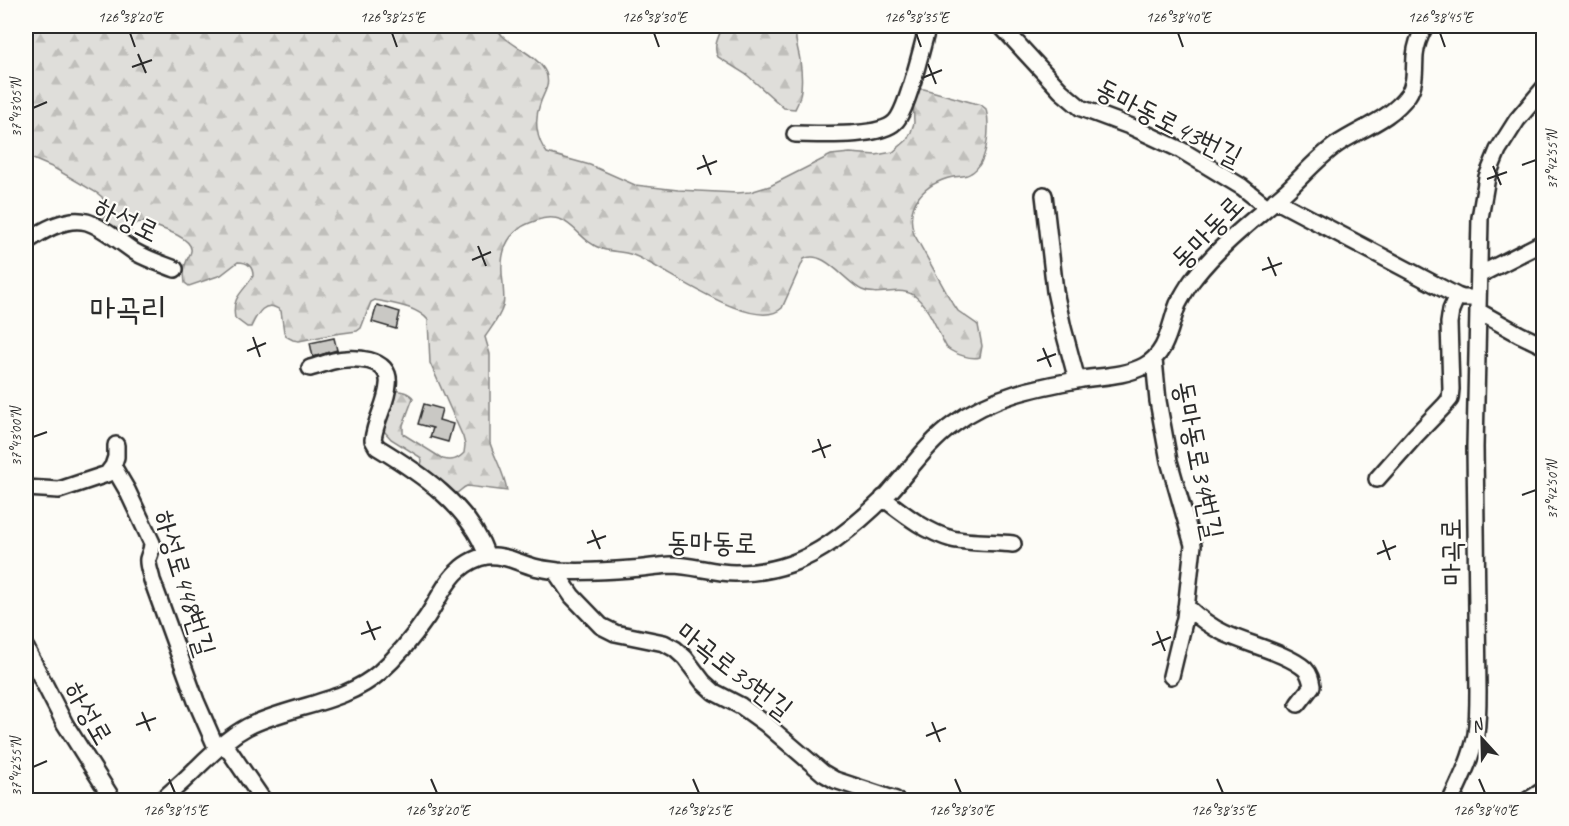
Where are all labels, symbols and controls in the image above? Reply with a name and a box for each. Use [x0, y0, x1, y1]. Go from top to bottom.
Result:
text: 126°38'20"E [98, 8, 164, 27]
text: 126°38'25"E [360, 8, 426, 27]
text: 126°38'30"E [622, 8, 688, 27]
text: 126°38'35"E [884, 8, 950, 27]
text: 126°38'40"E [1146, 8, 1212, 27]
text: 126°38'45"E [1408, 8, 1474, 27]
street label: 동마동로43번길 [1090, 70, 1248, 174]
text: 37°43'05"N [7, 75, 26, 138]
text: 37°42'55"N [1543, 127, 1562, 190]
street label: 동마동로 [1163, 187, 1251, 277]
street label: 하성로 [89, 188, 165, 250]
district label: 마곡리 [89, 288, 167, 329]
street label: 동마동로34번길 [1167, 378, 1231, 542]
text: 37°43'00"N [7, 404, 26, 467]
text: 37°42'50"N [1543, 457, 1562, 520]
street label: 하성로448번길 [146, 506, 224, 660]
street label: 마곡로 [1433, 518, 1469, 586]
street label: 동마동로 [667, 524, 757, 560]
street label: 마곡로35번길 [670, 614, 800, 726]
street label: 하성로 [57, 675, 121, 751]
north arrow [1452, 709, 1512, 769]
text: N [1468, 714, 1488, 737]
text: 37°42'55"N [7, 734, 26, 797]
text: 126°38'15"E [143, 801, 209, 820]
text: 126°38'20"E [405, 801, 471, 820]
text: 126°38'25"E [667, 801, 733, 820]
text: 126°38'30"E [929, 801, 995, 820]
text: 126°38'35"E [1191, 801, 1257, 820]
text: 126°38'40"E [1453, 801, 1519, 820]

